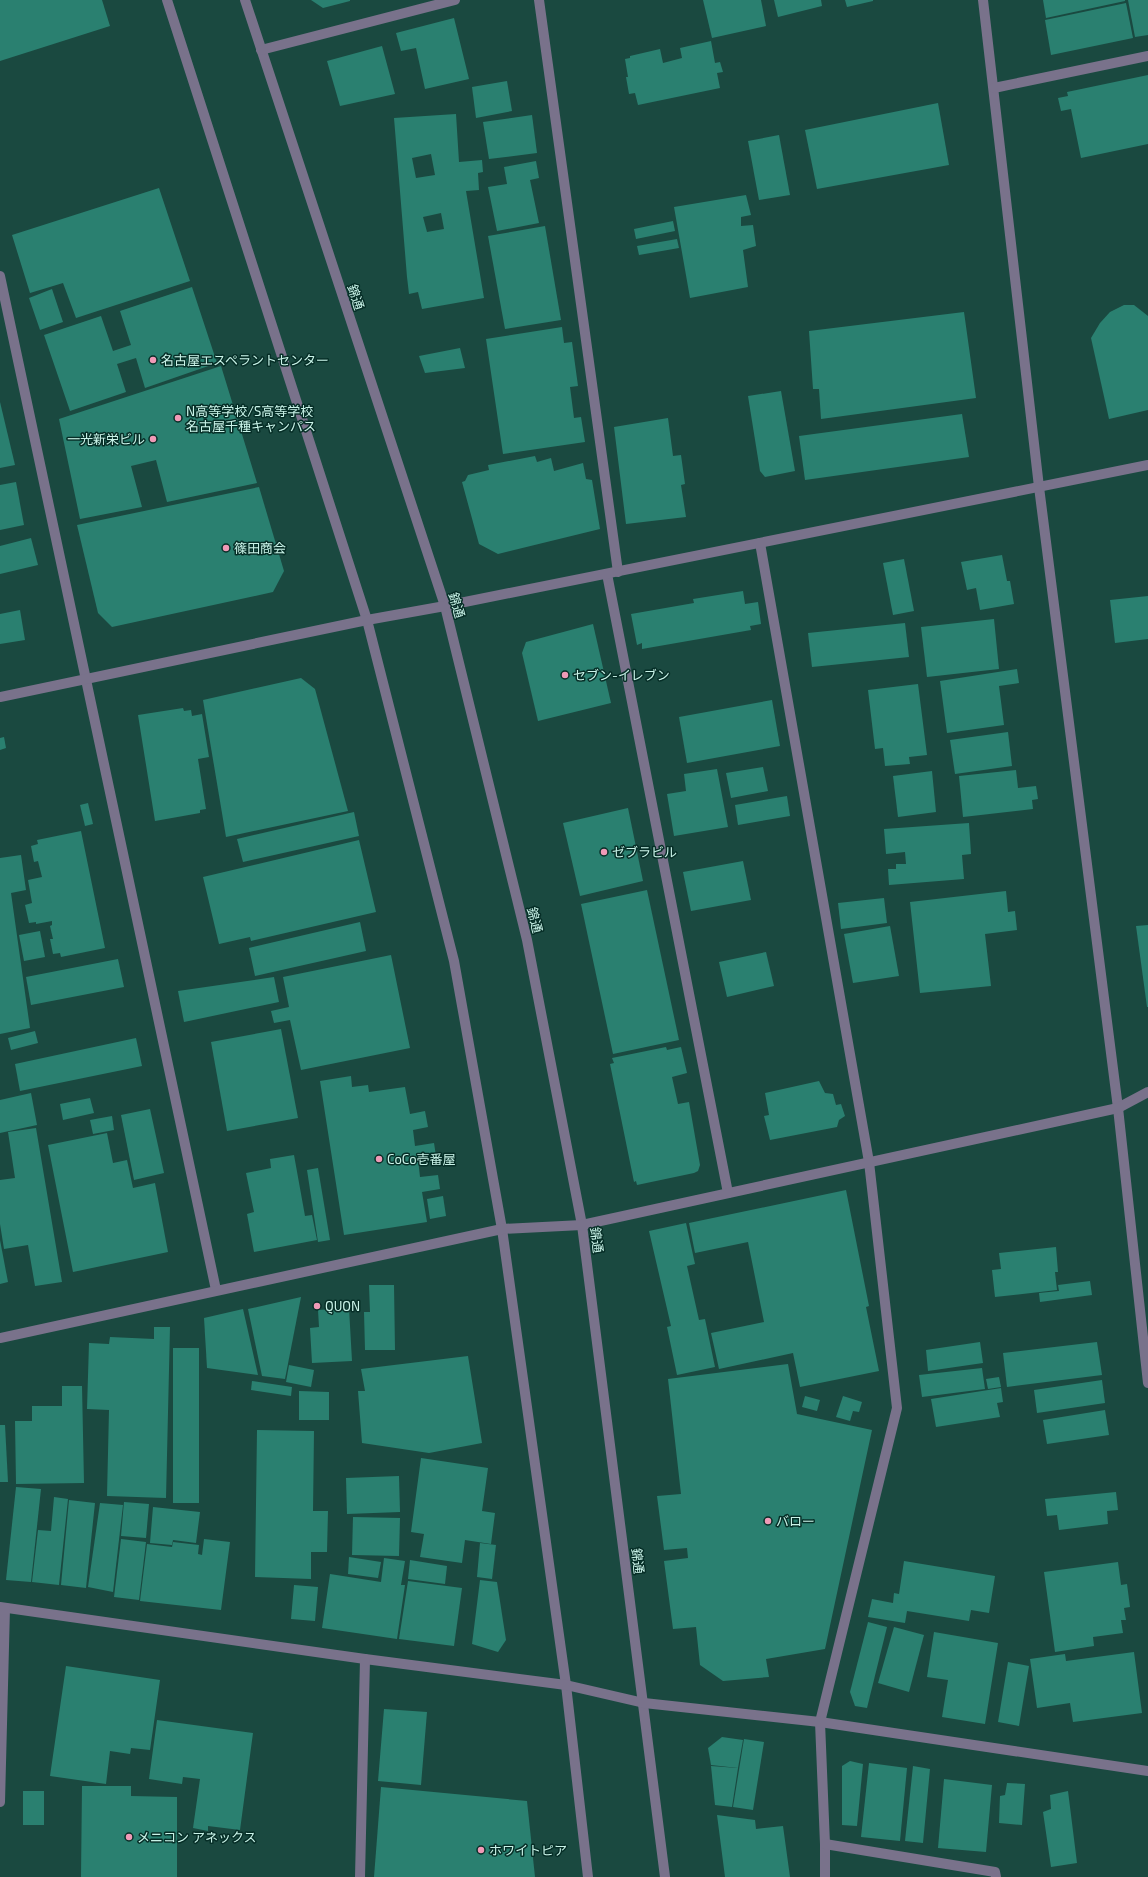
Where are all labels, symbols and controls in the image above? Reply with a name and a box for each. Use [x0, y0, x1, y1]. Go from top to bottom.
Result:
street label: 錦通 [344, 282, 368, 312]
place label: 名古屋エスペラントセンター [161, 352, 329, 368]
marker: 名古屋エスペラントセンター [148, 355, 158, 365]
place label: N高等学校/S高等学校 名古屋千種キャンパス [186, 403, 316, 434]
marker: N高等学校/S高等学校 名古屋千種キャンパス [173, 413, 183, 423]
place label: 一光新栄ビル [67, 431, 145, 447]
marker: 一光新栄ビル [148, 434, 158, 444]
place label: 篠田商会 [234, 540, 286, 556]
marker: 篠田商会 [221, 543, 231, 553]
street label: 錦通 [446, 590, 468, 620]
place label: セブン-イレブン [573, 667, 670, 683]
marker: セブン-イレブン [560, 670, 570, 680]
place label: ゼブラビル [612, 844, 677, 860]
marker: ゼブラビル [599, 847, 609, 857]
street label: 錦通 [524, 905, 546, 935]
place label: CoCo壱番屋 [387, 1151, 456, 1167]
marker: CoCo壱番屋 [374, 1154, 384, 1164]
street label: 錦通 [587, 1226, 607, 1254]
place label: QUON [325, 1298, 360, 1314]
marker: QUON [312, 1301, 322, 1311]
place label: バロー [776, 1513, 815, 1529]
marker: バロー [763, 1516, 773, 1526]
street label: 錦通 [628, 1547, 648, 1575]
place label: メニコン アネックス [137, 1829, 257, 1845]
marker: メニコン アネックス [124, 1832, 134, 1842]
place label: ホワイトピア [489, 1842, 567, 1858]
marker: ホワイトピア [476, 1845, 486, 1855]

